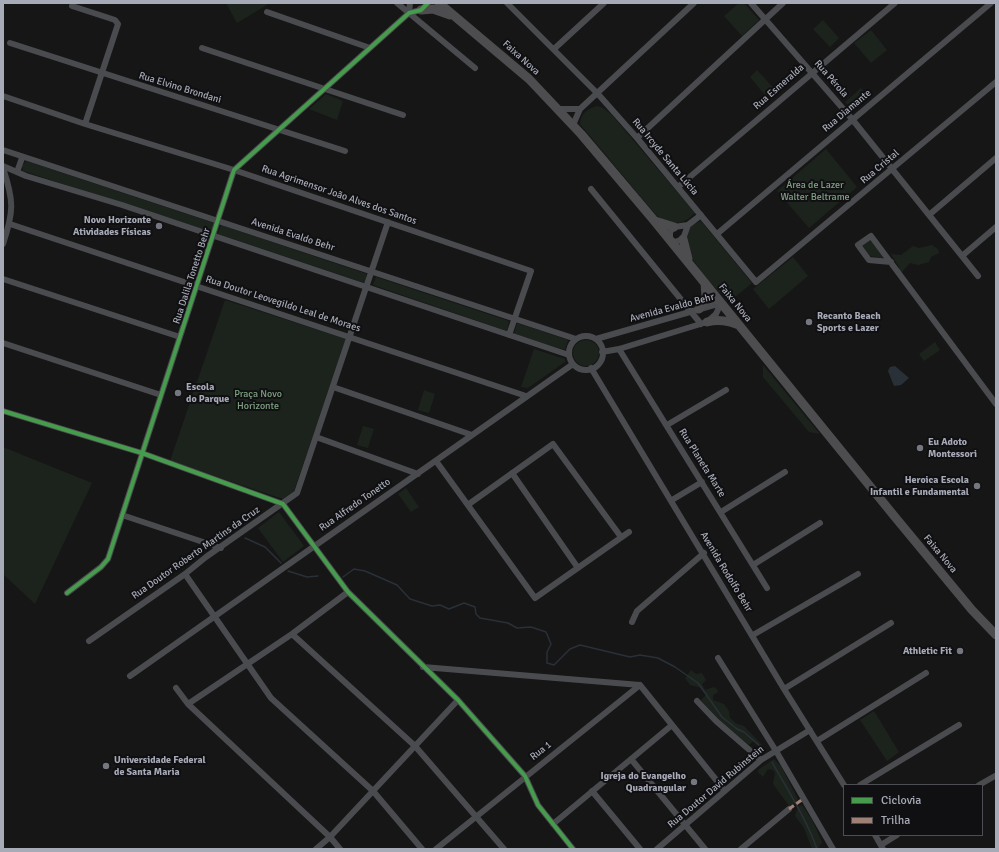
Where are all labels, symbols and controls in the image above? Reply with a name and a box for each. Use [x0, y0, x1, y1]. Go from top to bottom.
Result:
street label: Faixa Nova [500, 38, 542, 78]
street label: Rua Pérola [811, 58, 851, 100]
street label: Rua Esmeralda [751, 62, 807, 112]
street label: Rua Elvino Brondani [137, 70, 223, 106]
street label: Rua Diamante [820, 87, 874, 135]
street label: Rua Ircyde Santa Lúcia [629, 116, 701, 198]
street label: Rua Cristal [858, 147, 902, 187]
street label: Rua Agrimensor João Alves dos Santos [260, 163, 418, 227]
park label: Área de Lazer Walter Beltrame [780, 179, 850, 202]
place label: Novo Horizonte Atividades Físicas [73, 214, 151, 238]
street label: Avenida Evaldo Behr [250, 216, 336, 254]
marker: Novo Horizonte Atividades Físicas [154, 221, 164, 231]
street label: Rua Dalila Tonetto Behr [171, 227, 213, 325]
street label: Rua Doutor Leovegildo Leal de Moraes [204, 273, 362, 335]
street label: Faixa Nova [716, 281, 754, 325]
street label: Avenida Evaldo Behr [628, 291, 716, 325]
place label: Recanto Beach Sports e Lazer [817, 310, 881, 334]
marker: Recanto Beach Sports e Lazer [804, 317, 814, 327]
place label: Escola do Parque [186, 381, 229, 404]
marker: Escola do Parque [173, 388, 183, 398]
park label: Praça Novo Horizonte [234, 388, 282, 412]
street label: Rua Planeta Marte [676, 426, 728, 500]
place label: Eu Adoto Montessori [928, 436, 977, 460]
marker: Eu Adoto Montessori [915, 443, 925, 453]
place label: Heroica Escola Infantil e Fundamental [870, 474, 969, 498]
street label: Rua Alfredo Tonetto [317, 476, 393, 534]
marker: Heroica Escola Infantil e Fundamental [972, 481, 982, 491]
street label: Rua Doutor Roberto Martins da Cruz [130, 504, 262, 602]
street label: Avenida Rodolfo Behr [697, 530, 755, 614]
street label: Faixa Nova [921, 533, 959, 575]
place label: Athletic Fit [903, 645, 952, 657]
marker: Athletic Fit [955, 646, 965, 656]
street label: Rua 1 [528, 739, 554, 763]
street label: Rua Doutor David Rubinstein [666, 743, 766, 831]
place label: Universidade Federal de Santa Maria [114, 754, 206, 778]
marker: Universidade Federal de Santa Maria [101, 761, 111, 771]
place label: Igreja do Evangelho Quadrangular [600, 770, 686, 794]
marker: Igreja do Evangelho Quadrangular [689, 777, 699, 787]
legend [843, 784, 983, 836]
text: Ciclovia [881, 793, 921, 808]
text: Trilha [881, 813, 910, 828]

